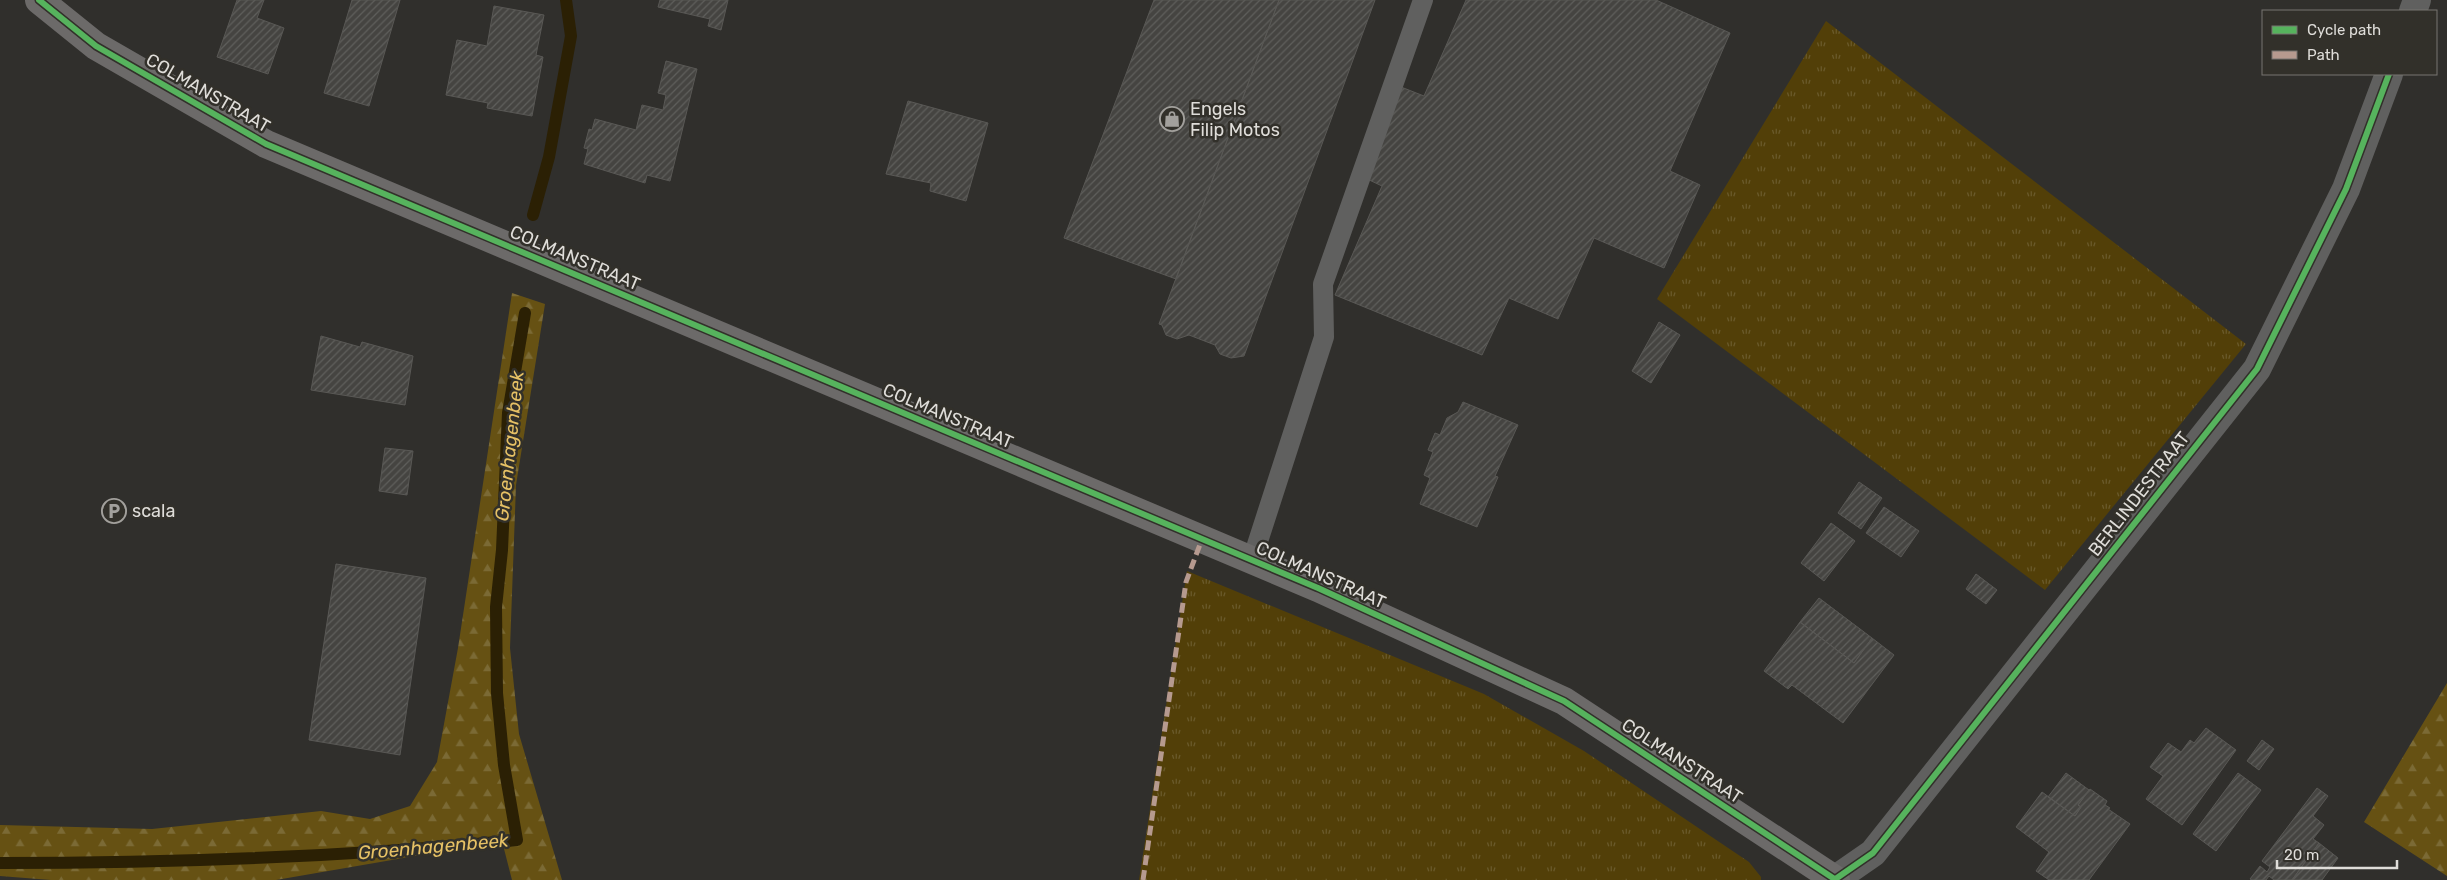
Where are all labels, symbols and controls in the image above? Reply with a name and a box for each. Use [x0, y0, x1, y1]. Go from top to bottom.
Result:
legend [2262, 10, 2437, 75]
text: Cycle path [2307, 21, 2381, 39]
text: Path [2307, 46, 2340, 64]
street label: COLMANSTRAAT [142, 49, 274, 137]
place label: Engels Filip Motos [1190, 98, 1280, 141]
shop icon: Engels Filip Motos [1159, 106, 1185, 132]
street label: COLMANSTRAAT [506, 221, 644, 295]
water label: Groenhagenbeek [490, 369, 529, 523]
street label: COLMANSTRAAT [879, 379, 1017, 453]
street label: BERLINDESTRAAT [2084, 427, 2194, 561]
parking icon: scala [101, 498, 127, 524]
place label: scala [132, 500, 175, 522]
street label: COLMANSTRAAT [1253, 537, 1389, 613]
street label: COLMANSTRAAT [1617, 714, 1747, 808]
water label: Groenhagenbeek [357, 828, 510, 865]
scale bar [2277, 838, 2397, 870]
text: 20 m [2284, 846, 2319, 864]

